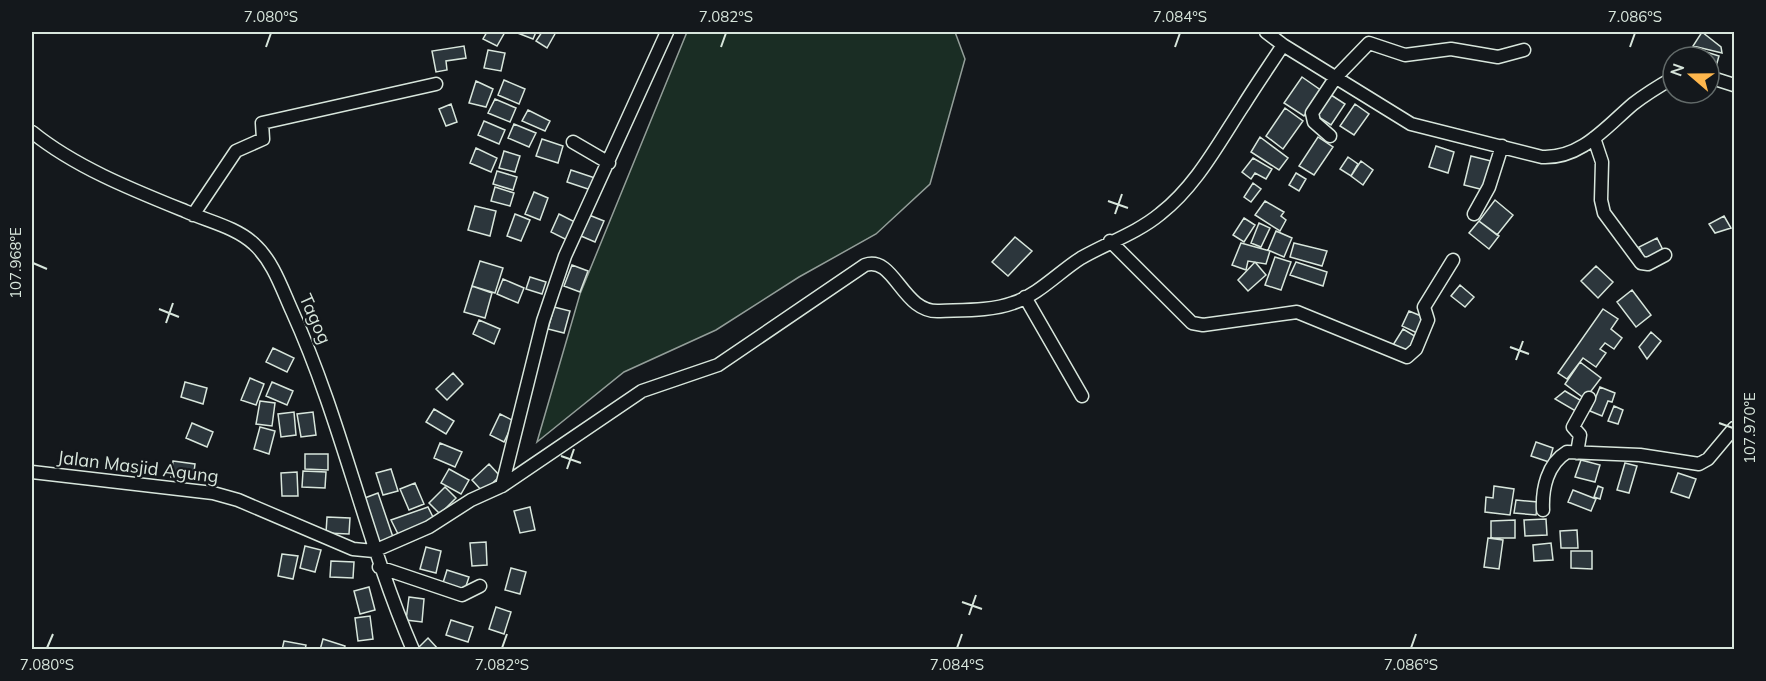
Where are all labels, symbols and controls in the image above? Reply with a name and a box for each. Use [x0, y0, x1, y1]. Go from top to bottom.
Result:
text: 7.080°S [244, 7, 298, 26]
text: 7.082°S [699, 7, 753, 26]
text: 7.084°S [1153, 7, 1207, 26]
text: 7.086°S [1608, 7, 1662, 26]
north arrow [1661, 45, 1721, 105]
text: N [1665, 61, 1688, 79]
text: 107.968°E [6, 227, 25, 299]
street label: Tagog [294, 290, 337, 347]
text: 107.970°E [1740, 392, 1759, 464]
street label: Jalan Masjid Agung [56, 445, 220, 488]
text: 7.080°S [20, 655, 74, 674]
text: 7.082°S [475, 655, 529, 674]
text: 7.084°S [930, 655, 984, 674]
text: 7.086°S [1384, 655, 1438, 674]

